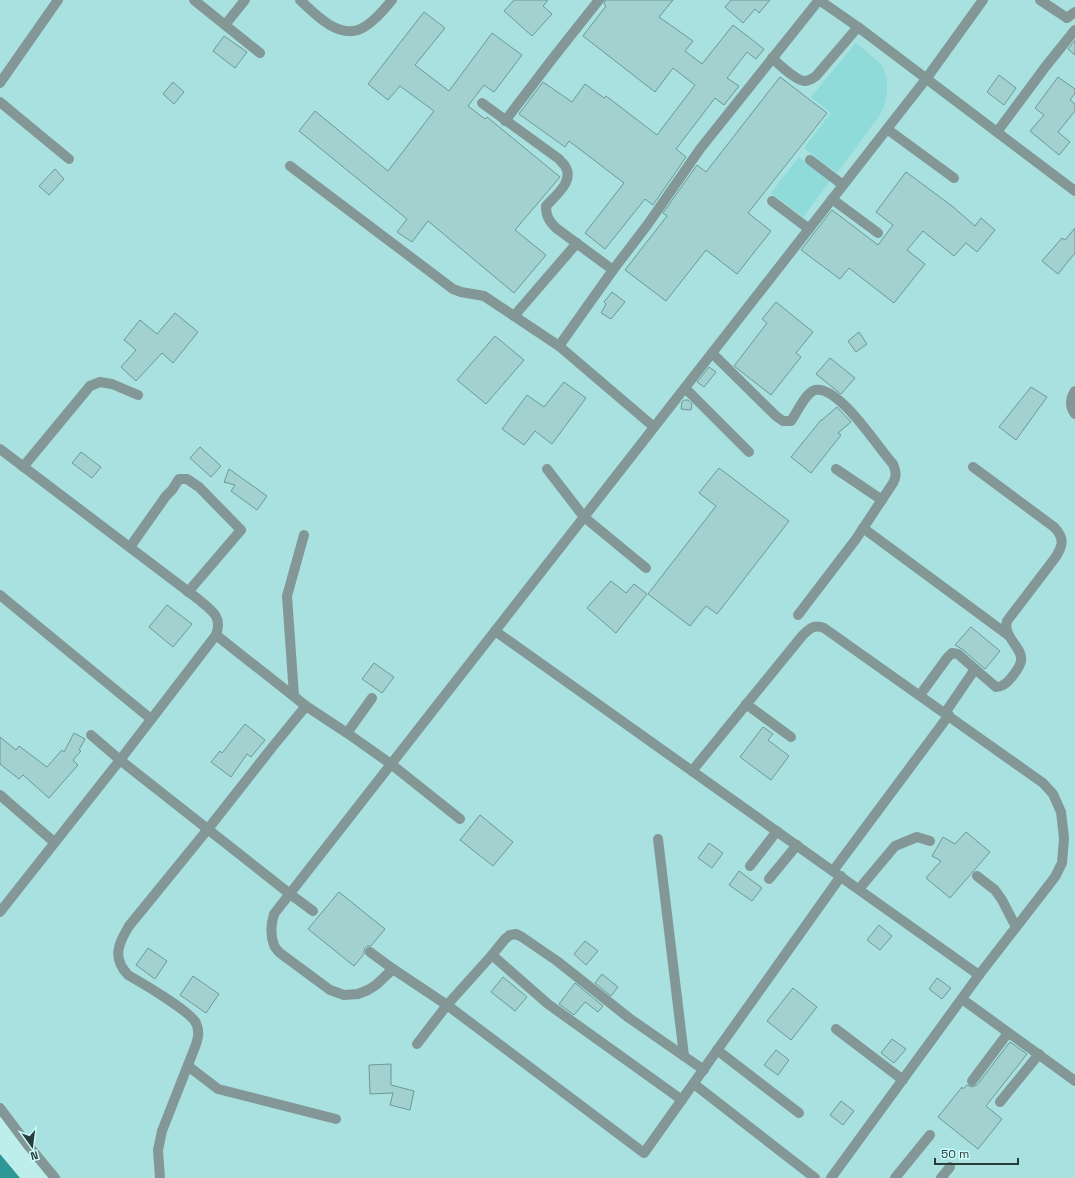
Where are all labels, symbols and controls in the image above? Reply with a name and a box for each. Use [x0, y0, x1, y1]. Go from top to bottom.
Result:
north arrow [12, 1126, 52, 1166]
scale bar [935, 1140, 1018, 1166]
text: 50 m [941, 1146, 969, 1162]
text: N [29, 1148, 40, 1163]

